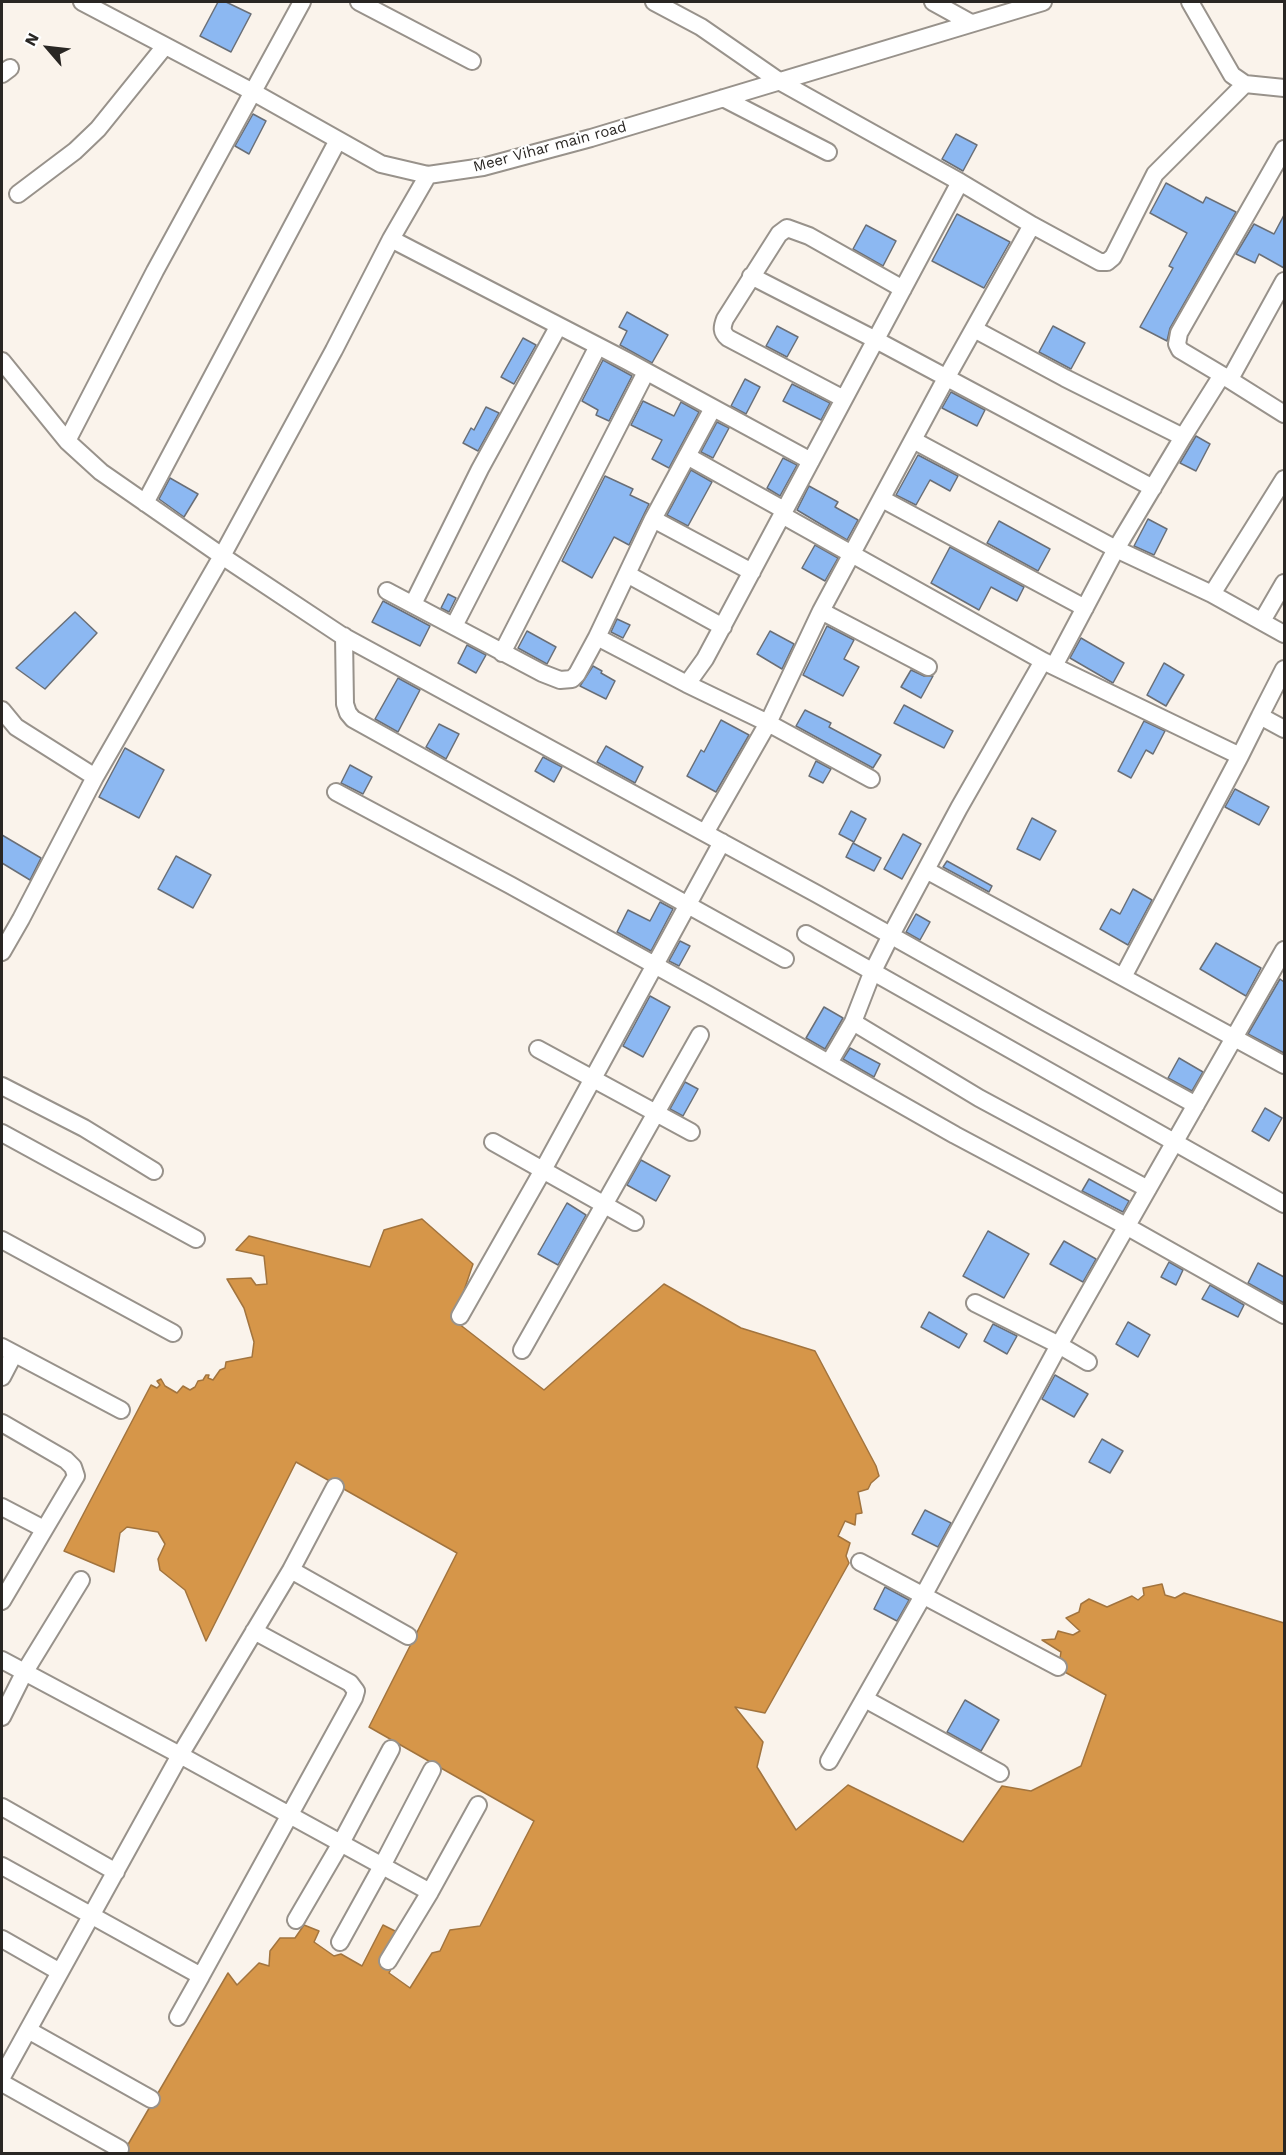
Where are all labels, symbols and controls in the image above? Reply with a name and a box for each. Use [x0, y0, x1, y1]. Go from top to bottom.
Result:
north arrow [18, 18, 78, 78]
text: N [20, 30, 43, 49]
street label: Meer Vihar main road [471, 118, 629, 176]

